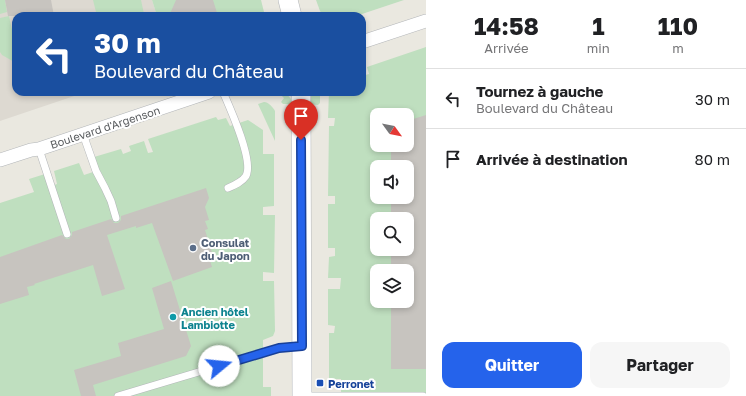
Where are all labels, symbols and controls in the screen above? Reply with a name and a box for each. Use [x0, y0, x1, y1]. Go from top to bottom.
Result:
text: 14:58 [474, 11, 539, 40]
text: 1 [592, 11, 605, 40]
text: 110 [658, 11, 698, 40]
text: 30 m [94, 26, 161, 59]
icon: left [28, 28, 80, 80]
text: Arrivée [484, 40, 529, 56]
text: min [587, 40, 610, 56]
text: m [672, 40, 684, 56]
text: Boulevard du Château [94, 60, 284, 82]
text: Tournez à gauche [476, 82, 603, 100]
icon: left [442, 88, 464, 110]
text: 30 m [695, 90, 730, 108]
pin [284, 99, 318, 140]
text: Boulevard du Château [476, 100, 613, 116]
street label: Boulevard d'Argenson [48, 103, 162, 151]
icon: arrive [290, 105, 312, 127]
north arrow [370, 108, 414, 152]
map controls [370, 108, 414, 308]
icon: arrive [442, 148, 464, 170]
text: Arrivée à destination [476, 150, 628, 168]
text: 80 m [695, 150, 730, 168]
button: sound [370, 160, 414, 204]
button: search [370, 212, 414, 256]
place label: Consulat du Japon [201, 236, 250, 262]
marker: Consulat du Japon [188, 243, 198, 253]
button: layers [370, 264, 414, 308]
place label: Ancien hôtel Lambiotte [181, 305, 249, 331]
marker: Ancien hôtel Lambiotte [168, 312, 178, 322]
button: Quitter [442, 342, 582, 388]
button: Partager [590, 342, 730, 388]
position arrow [198, 345, 240, 387]
place label: Perronet [328, 377, 375, 390]
marker: Perronet [315, 378, 325, 388]

